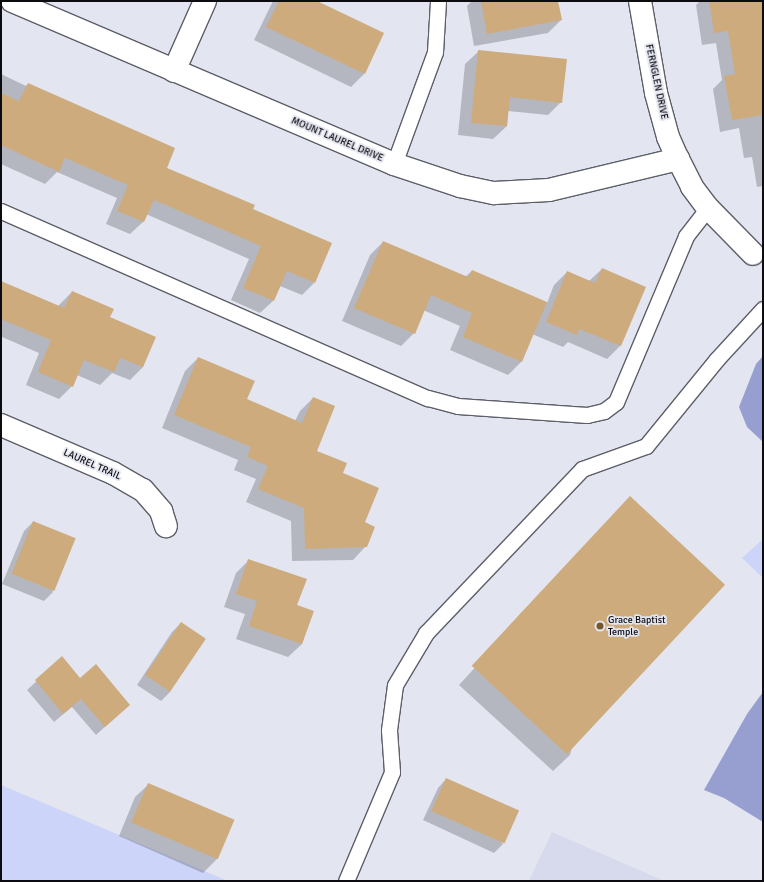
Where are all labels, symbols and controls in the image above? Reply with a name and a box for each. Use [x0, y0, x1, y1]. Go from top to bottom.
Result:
street label: FERNGLEN DRIVE [642, 43, 670, 121]
street label: MOUNT LAUREL DRIVE [289, 115, 385, 165]
street label: LAUREL TRAIL [61, 447, 123, 483]
place label: Grace Baptist Temple [608, 614, 666, 638]
marker: Grace Baptist Temple [595, 621, 605, 631]

